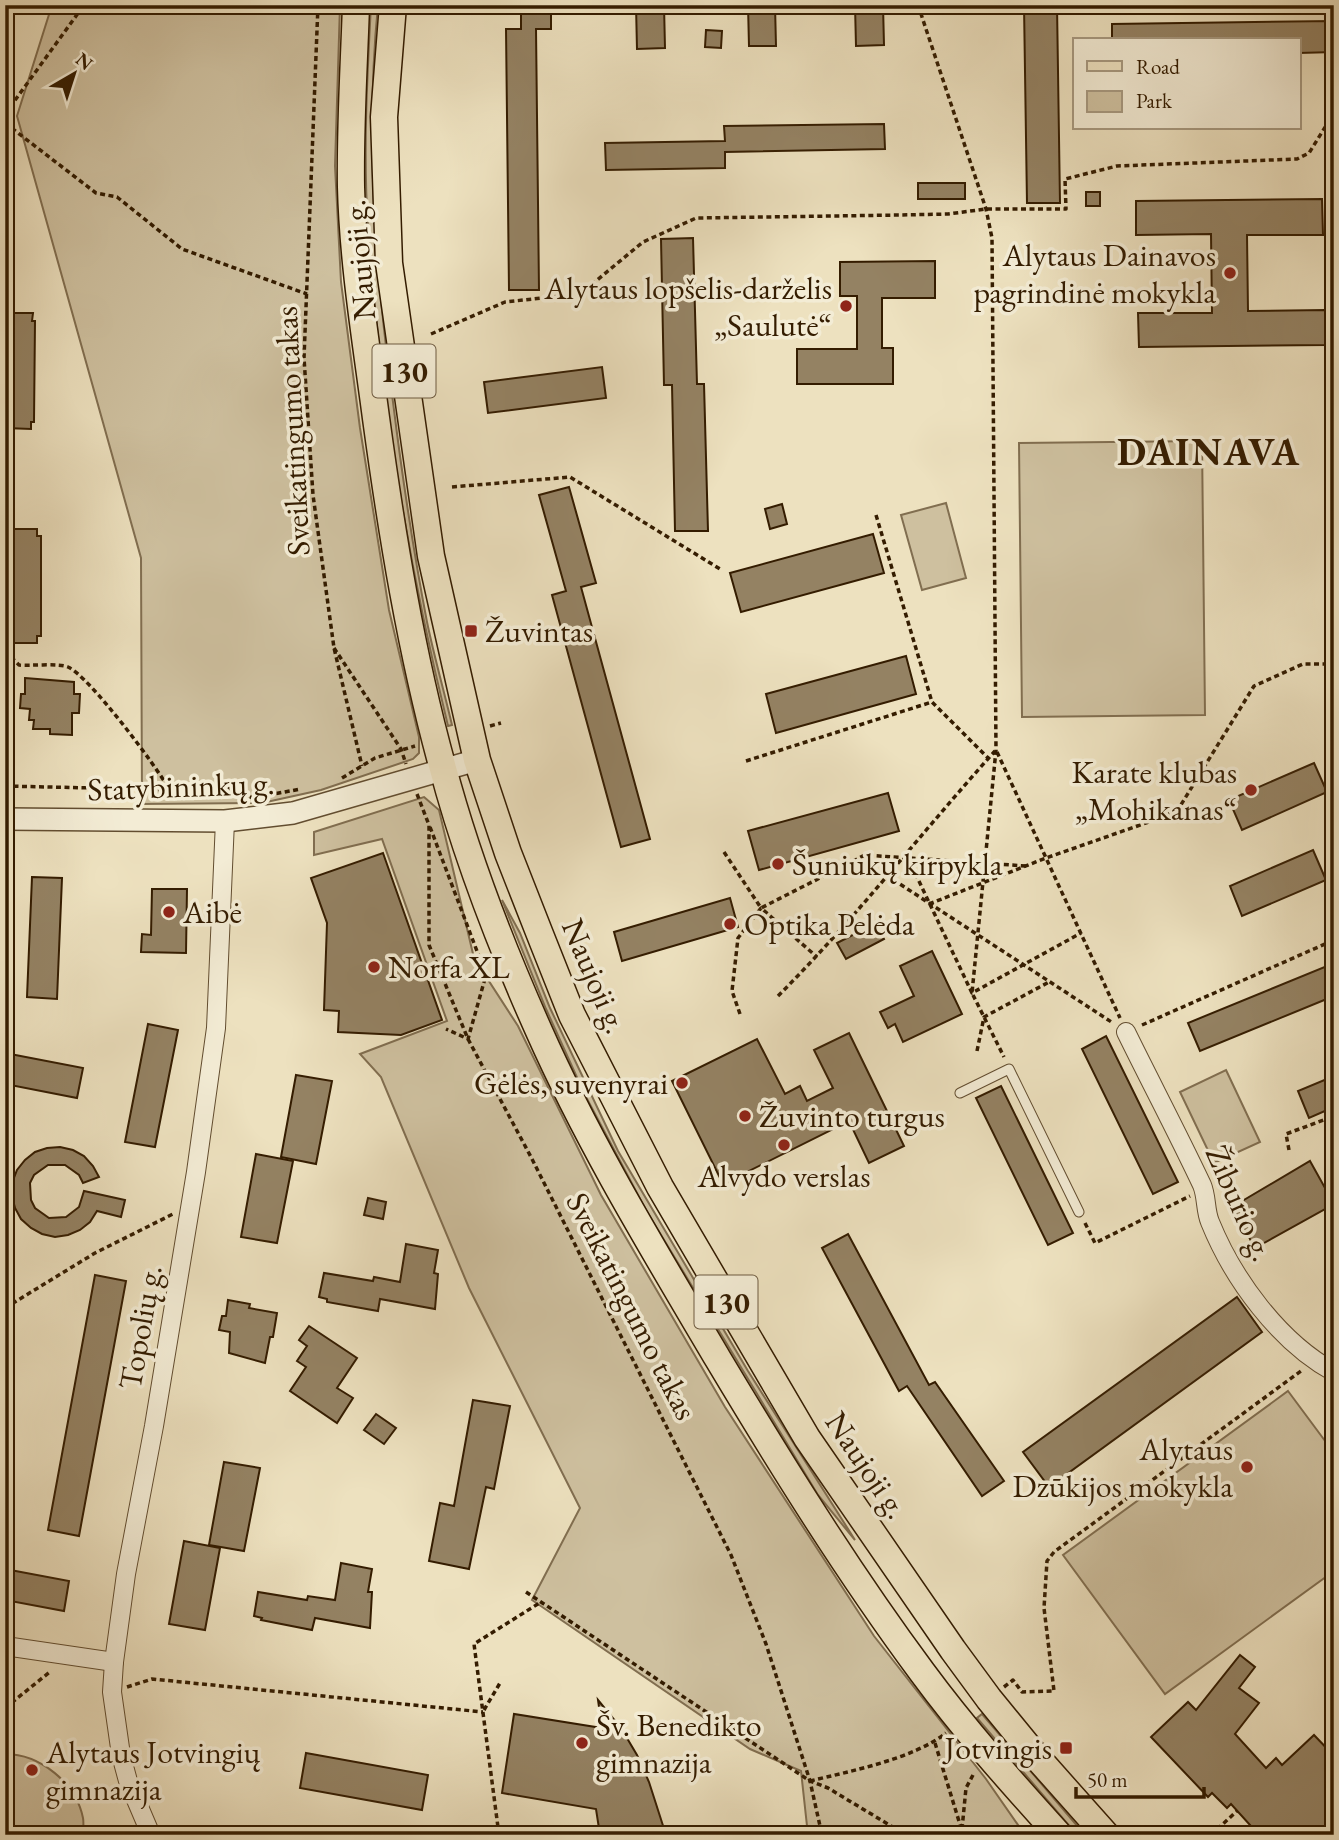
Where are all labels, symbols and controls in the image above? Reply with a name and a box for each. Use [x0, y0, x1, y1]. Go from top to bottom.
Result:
north arrow [38, 38, 108, 108]
legend [1073, 38, 1300, 130]
text: N [71, 47, 99, 76]
text: Road [1136, 53, 1180, 80]
text: Park [1136, 87, 1173, 114]
street label: Naujoji g. [333, 198, 385, 322]
place label: Alytaus Dainavos pagrindinė mokykla [973, 234, 1216, 313]
marker: Alytaus Dainavos pagrindinė mokykla [1222, 265, 1238, 281]
place label: Alytaus lopšelis-darželis „Saulutė“ [543, 267, 832, 346]
marker: Alytaus lopšelis-darželis „Saulutė“ [838, 298, 854, 314]
street label: Sveikatingumo takas [264, 305, 320, 557]
road number: 130 [372, 344, 436, 398]
district label: DAINAVA [1117, 427, 1301, 476]
place label: Žuvintas [485, 610, 593, 652]
marker: Žuvintas [463, 623, 479, 639]
place label: Karate klubas „Mohikanas“ [1072, 751, 1237, 830]
street label: Statybininkų g. [87, 762, 275, 810]
marker: Karate klubas „Mohikanas“ [1243, 782, 1259, 798]
place label: Šuniukų kirpykla [792, 843, 1003, 885]
marker: Šuniukų kirpykla [770, 856, 786, 872]
place label: Aibė [182, 891, 242, 933]
place label: Optika Pelėda [744, 903, 915, 945]
marker: Aibė [161, 904, 177, 920]
street label: Naujoji g. [552, 912, 638, 1040]
marker: Optika Pelėda [722, 916, 738, 932]
place label: Norfa XL [388, 946, 510, 988]
marker: Norfa XL [366, 959, 382, 975]
place label: Gėlės, suvenyrai [474, 1062, 668, 1104]
marker: Gėlės, suvenyrai [674, 1075, 690, 1091]
place label: Žuvinto turgus [759, 1095, 945, 1137]
marker: Žuvinto turgus [737, 1108, 753, 1124]
marker: Alvydo verslas [776, 1137, 792, 1153]
street label: Žiburio g. [1196, 1138, 1284, 1268]
place label: Alvydo verslas [697, 1155, 871, 1197]
street label: Sveikatingumo takas [557, 1185, 707, 1427]
street label: Topolių g. [108, 1261, 172, 1393]
road number: 130 [694, 1276, 758, 1328]
street label: Naujoji g. [816, 1403, 918, 1527]
place label: Alytaus Dzūkijos mokykla [1013, 1428, 1233, 1507]
marker: Alytaus Dzūkijos mokykla [1239, 1459, 1255, 1475]
place label: Šv. Benedikto gimnazija [596, 1704, 762, 1783]
place label: Jotvingis [941, 1727, 1052, 1769]
place label: Alytaus Jotvingių gimnazija [45, 1731, 261, 1810]
marker: Šv. Benedikto gimnazija [574, 1735, 590, 1751]
marker: Jotvingis [1058, 1740, 1074, 1756]
scale bar [1076, 1756, 1204, 1800]
marker: Alytaus Jotvingių gimnazija [24, 1762, 40, 1778]
text: 50 m [1087, 1766, 1128, 1793]

